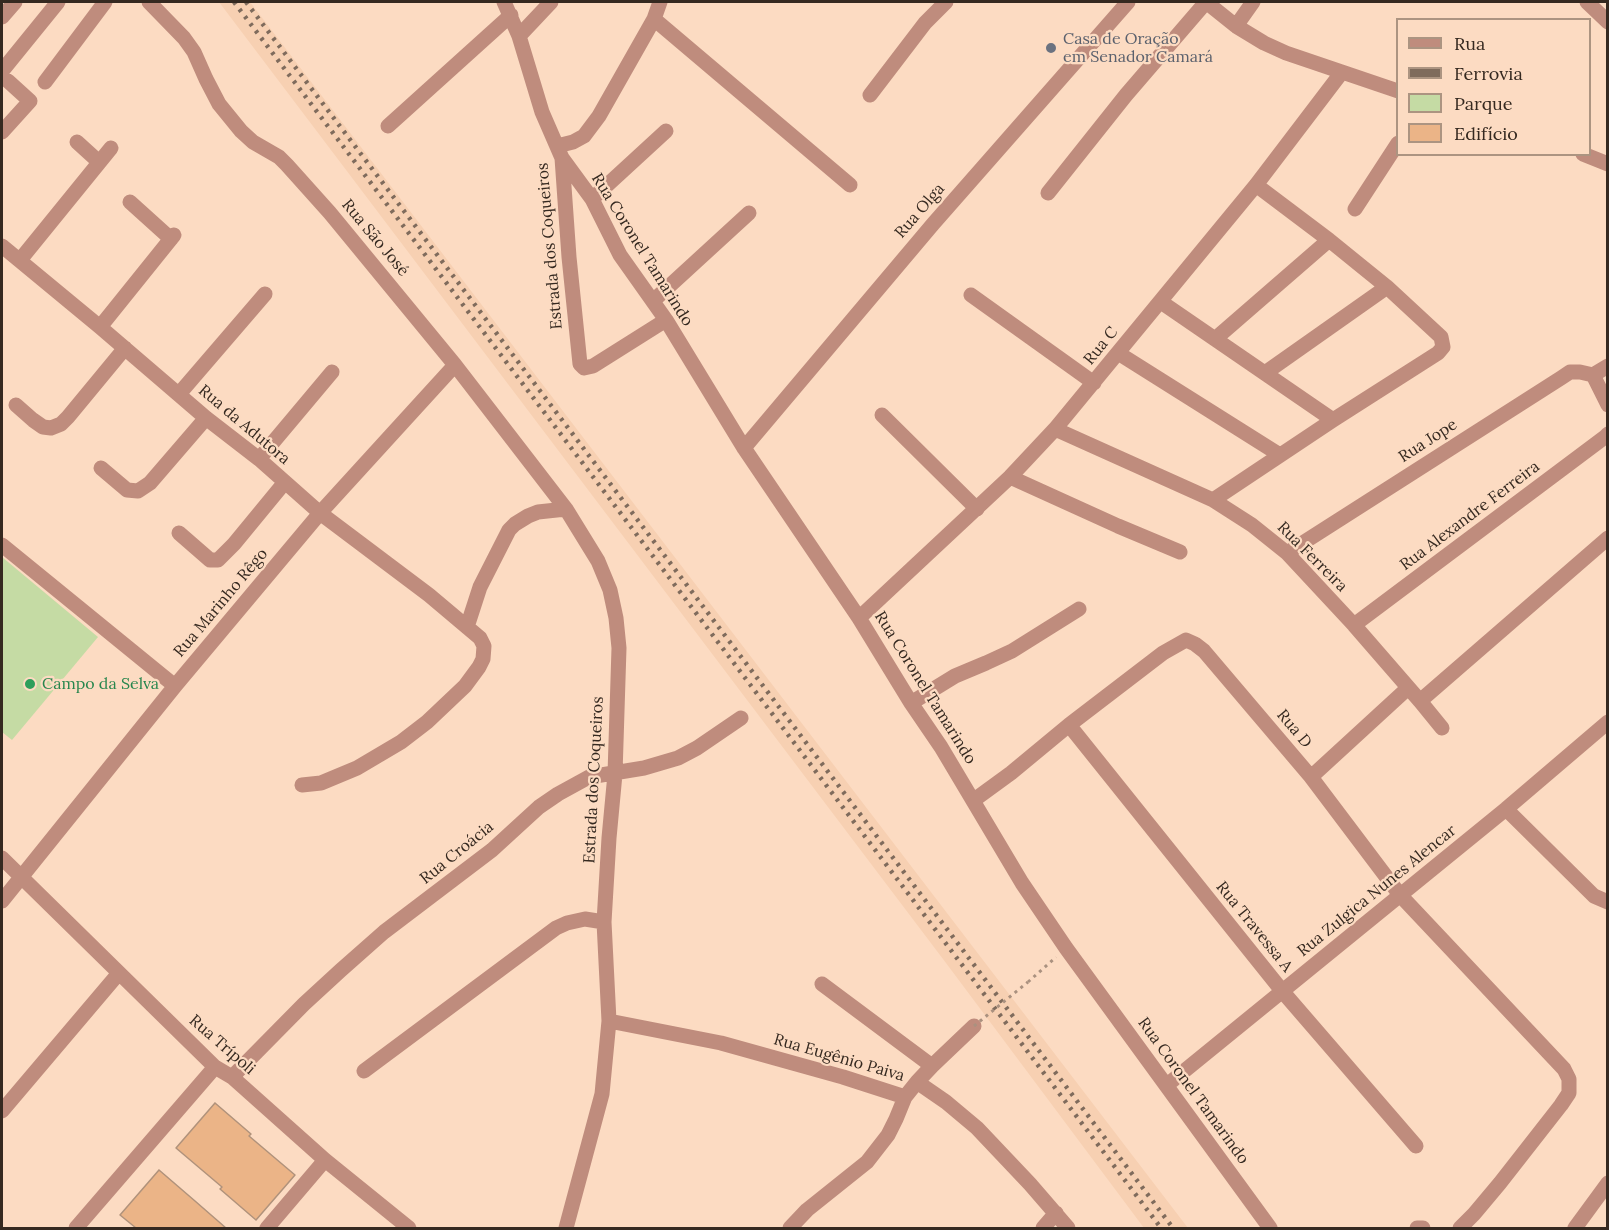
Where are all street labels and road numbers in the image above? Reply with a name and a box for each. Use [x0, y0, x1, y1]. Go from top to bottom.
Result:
street label: Estrada dos Coqueiros [533, 162, 567, 330]
street label: Rua Coronel Tamarindo [587, 170, 697, 330]
street label: Rua Olga [891, 180, 949, 242]
street label: Rua São José [337, 196, 413, 280]
street label: Rua C [1080, 323, 1122, 369]
street label: Rua da Adutora [194, 381, 294, 469]
street label: Rua Jope [1395, 415, 1461, 467]
street label: Rua Alexandre Ferreira [1396, 457, 1544, 575]
street label: Rua Ferreira [1273, 518, 1351, 596]
street label: Rua Marinho Rêgo [170, 545, 272, 661]
street label: Rua Coronel Tamarindo [870, 608, 980, 768]
street label: Estrada dos Coqueiros [580, 696, 608, 864]
street label: Rua D [1273, 706, 1315, 752]
street label: Rua Croácia [416, 818, 498, 888]
street label: Rua Zulgica Nunes Alencar [1294, 821, 1460, 961]
street label: Rua Travessa A [1212, 878, 1296, 976]
street label: Rua Trípoli [185, 1011, 259, 1079]
street label: Rua Coronel Tamarindo [1133, 1014, 1253, 1168]
street label: Rua Eugênio Paiva [771, 1030, 907, 1086]

